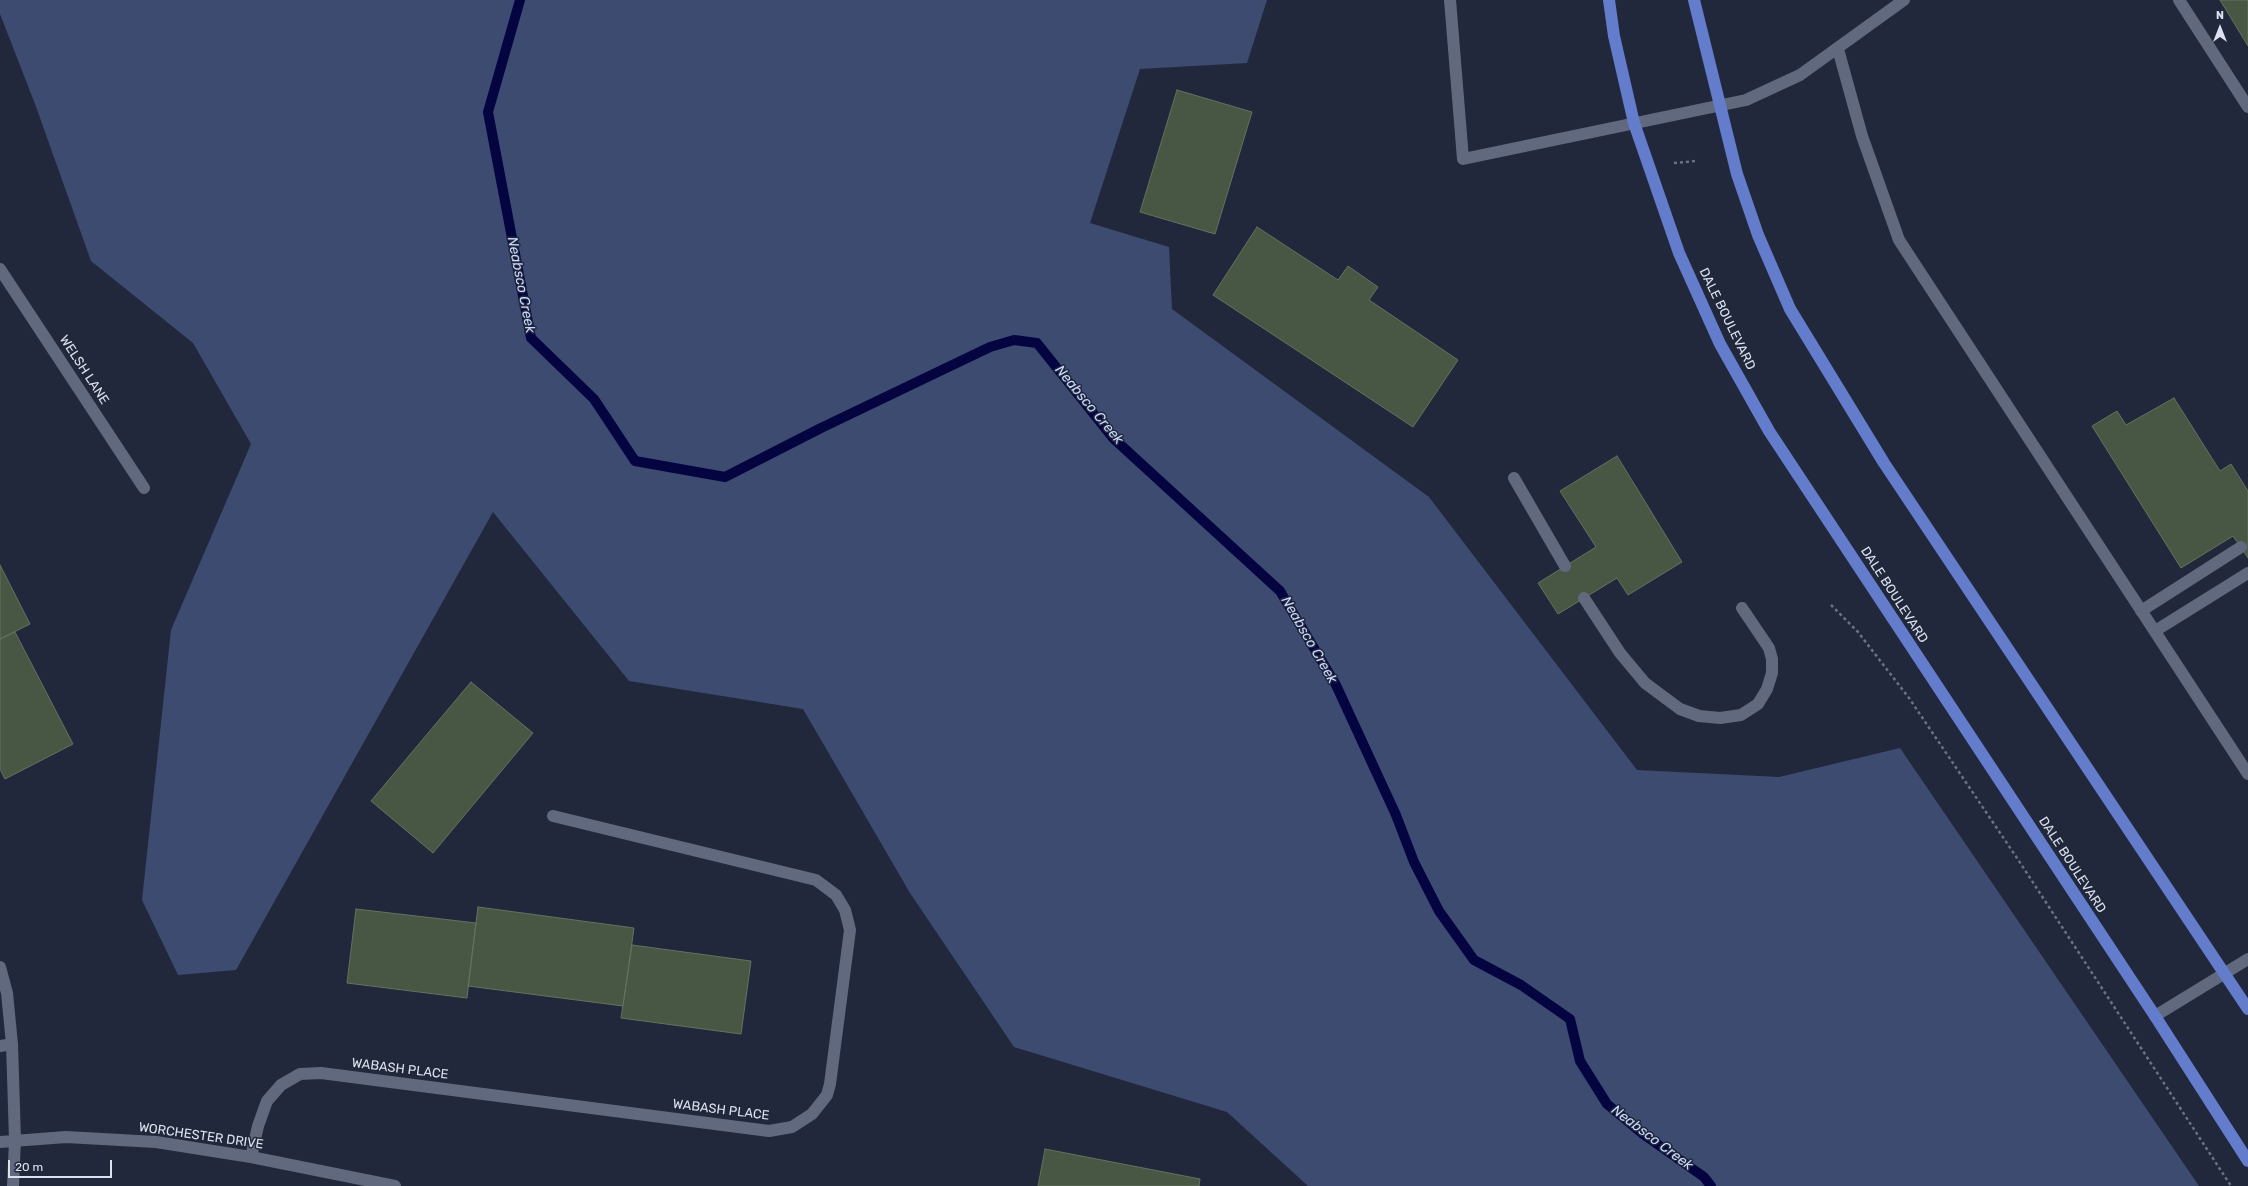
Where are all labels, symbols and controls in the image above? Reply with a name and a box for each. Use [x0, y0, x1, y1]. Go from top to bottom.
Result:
north arrow [2200, 8, 2240, 48]
text: N [2216, 9, 2224, 22]
water label: Neabsco Creek [503, 235, 539, 335]
street label: DALE BOULEVARD [1696, 265, 1758, 373]
street label: WELSH LANE [56, 333, 112, 407]
water label: Neabsco Creek [1051, 362, 1127, 448]
street label: DALE BOULEVARD [1857, 544, 1931, 646]
water label: Neabsco Creek [1277, 593, 1341, 687]
street label: DALE BOULEVARD [2035, 814, 2109, 916]
street label: WABASH PLACE [351, 1055, 449, 1083]
street label: WABASH PLACE [672, 1096, 770, 1124]
water label: Neabsco Creek [1608, 1102, 1696, 1174]
street label: WORCHESTER DRIVE [138, 1120, 264, 1152]
scale bar [10, 1152, 114, 1178]
text: 20 m [15, 1160, 43, 1174]

